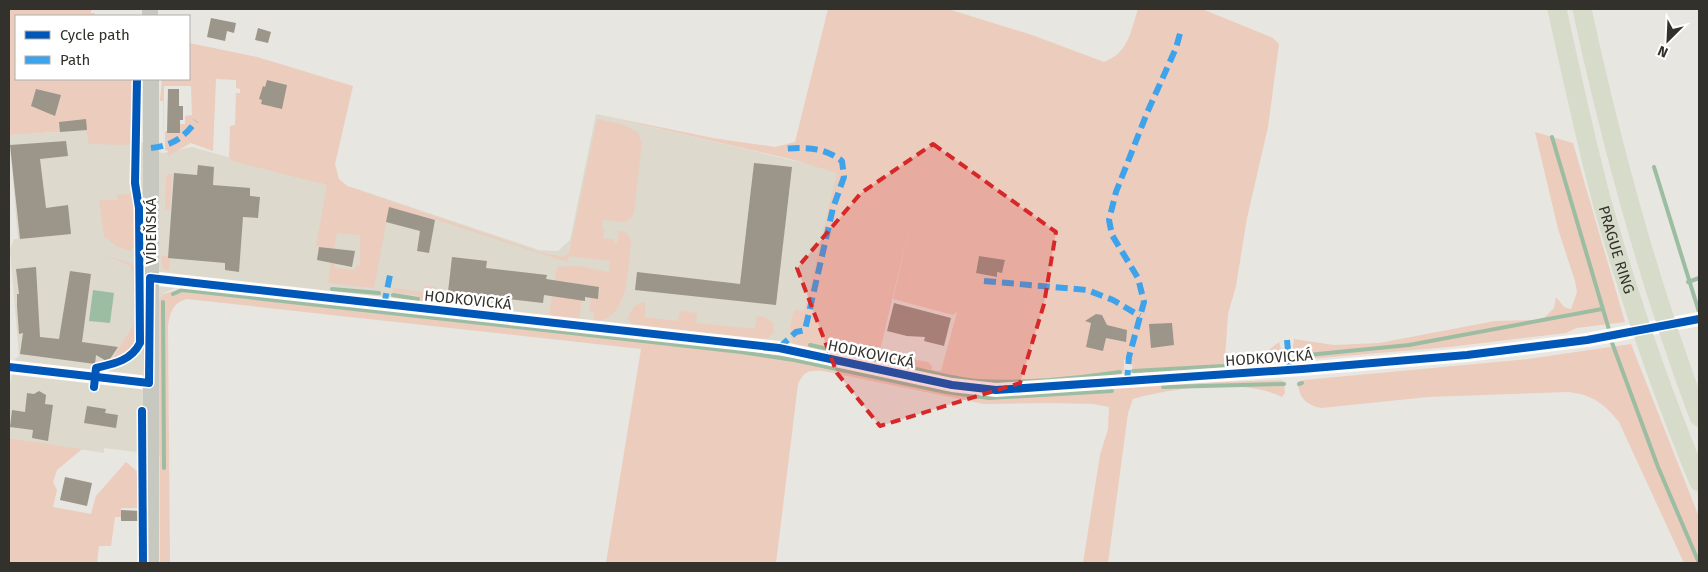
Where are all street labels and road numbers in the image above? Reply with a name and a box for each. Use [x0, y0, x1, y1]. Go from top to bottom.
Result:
street label: VÍDEŇSKÁ [142, 197, 160, 264]
street label: PRAGUE RING [1595, 204, 1638, 296]
street label: HODKOVICKÁ [423, 286, 513, 314]
street label: HODKOVICKÁ [826, 336, 916, 372]
street label: HODKOVICKÁ [1225, 346, 1314, 370]

